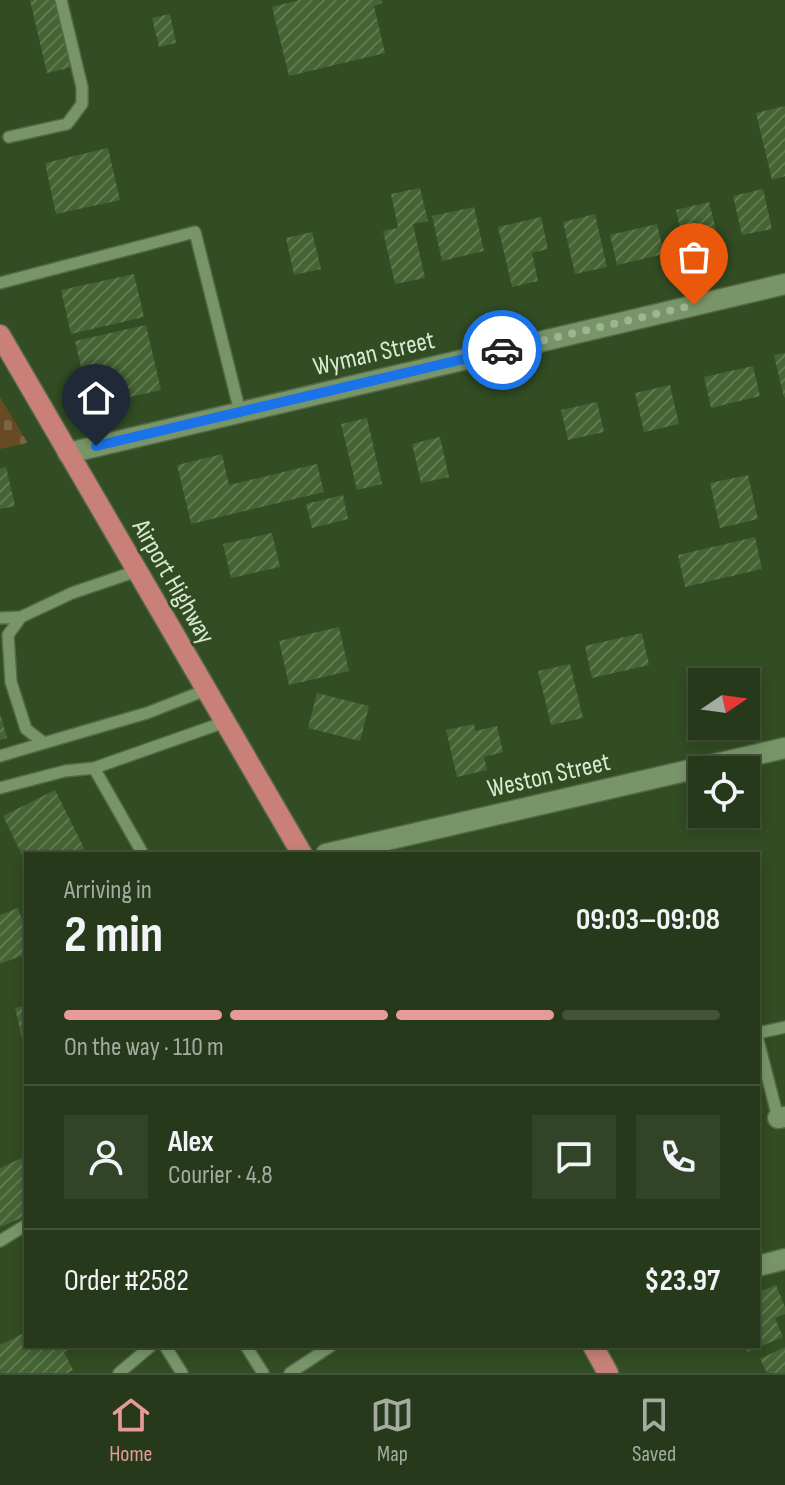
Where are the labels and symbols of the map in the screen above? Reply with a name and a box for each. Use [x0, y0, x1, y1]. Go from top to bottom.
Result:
pin [660, 223, 728, 305]
courier [462, 310, 542, 390]
street label: Wyman Street [310, 325, 438, 383]
pin [62, 364, 130, 446]
street label: Airport Highway [124, 513, 221, 650]
north arrow [688, 668, 760, 740]
street label: Weston Street [485, 747, 613, 805]

